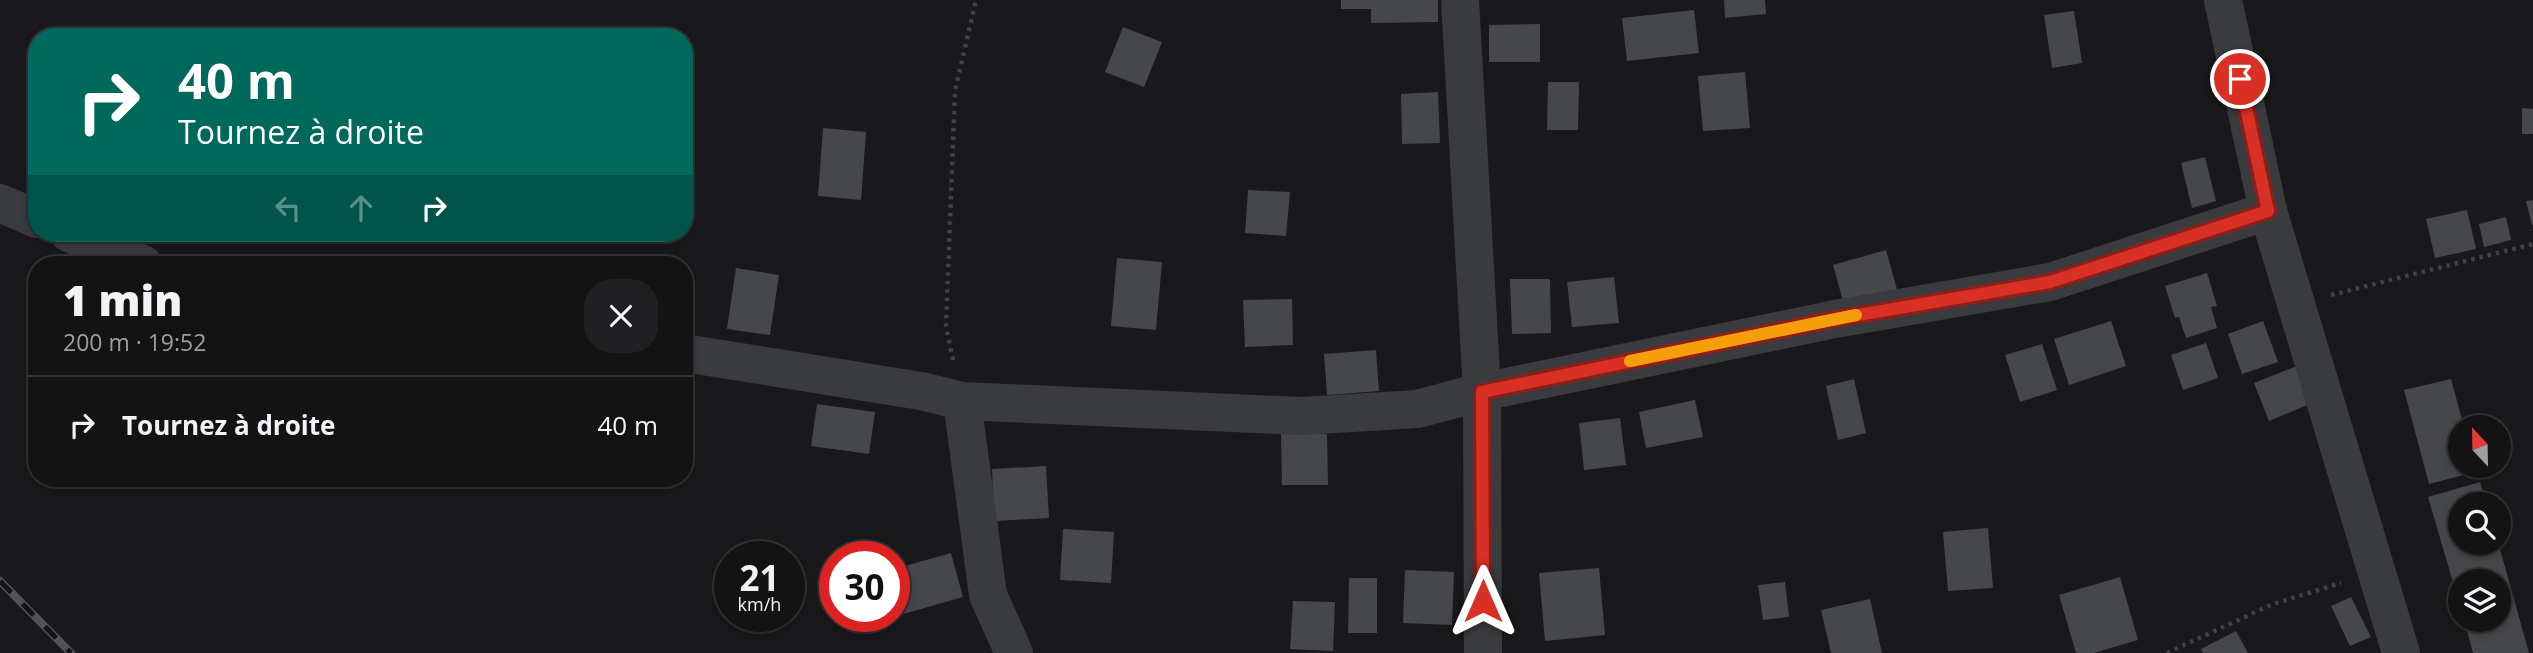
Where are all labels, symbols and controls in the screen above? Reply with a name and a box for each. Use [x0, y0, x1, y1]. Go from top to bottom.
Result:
text: 40 m [178, 47, 295, 113]
pin [2210, 49, 2270, 109]
icon: right [63, 56, 154, 147]
icon: arrive [2221, 60, 2259, 98]
text: Tournez à droite [178, 110, 424, 153]
icon: left [269, 189, 307, 227]
icon: ahead [342, 189, 380, 227]
icon: right [415, 189, 453, 227]
text: 1 min [63, 271, 182, 328]
button: close [584, 279, 658, 353]
text: 200 m · 19:52 [63, 326, 206, 358]
icon: right [63, 406, 101, 444]
text: Tournez à droite [122, 407, 335, 443]
text: 40 m [597, 407, 658, 443]
north arrow [2448, 415, 2511, 478]
map controls [2448, 415, 2511, 632]
button: search [2448, 492, 2511, 555]
speed limit sign: 30 [819, 541, 910, 632]
text: 21 [739, 554, 780, 601]
position arrow [1446, 564, 1520, 638]
button: layers [2448, 569, 2511, 632]
text: km/h [738, 592, 781, 616]

